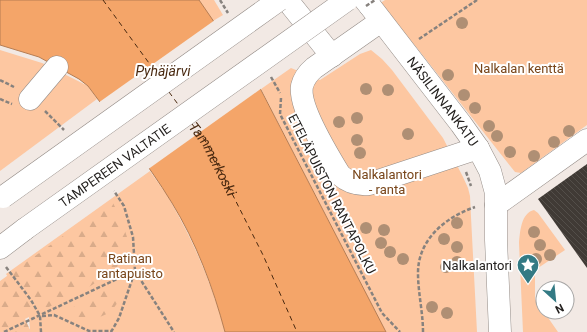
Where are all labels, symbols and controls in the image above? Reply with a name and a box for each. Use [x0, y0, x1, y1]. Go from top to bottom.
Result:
street label: NÄSILINNANKATU [404, 54, 482, 149]
park label: Nalkalan kenttä [474, 61, 564, 76]
water label: Pyhäjärvi [135, 63, 191, 79]
street label: ETELÄPUISTON RANTAPOLKU [285, 112, 379, 276]
water label: Tammerkoski [186, 119, 240, 199]
street label: TAMPEREEN VALTATIE [56, 121, 173, 210]
park label: Nalkalantori - ranta [352, 167, 422, 197]
park label: Ratinan rantapuisto [97, 251, 163, 281]
place icon: Nalkalantori [515, 252, 541, 285]
place label: Nalkalantori [442, 258, 512, 273]
north arrow [535, 280, 575, 320]
text: N [553, 301, 566, 316]

